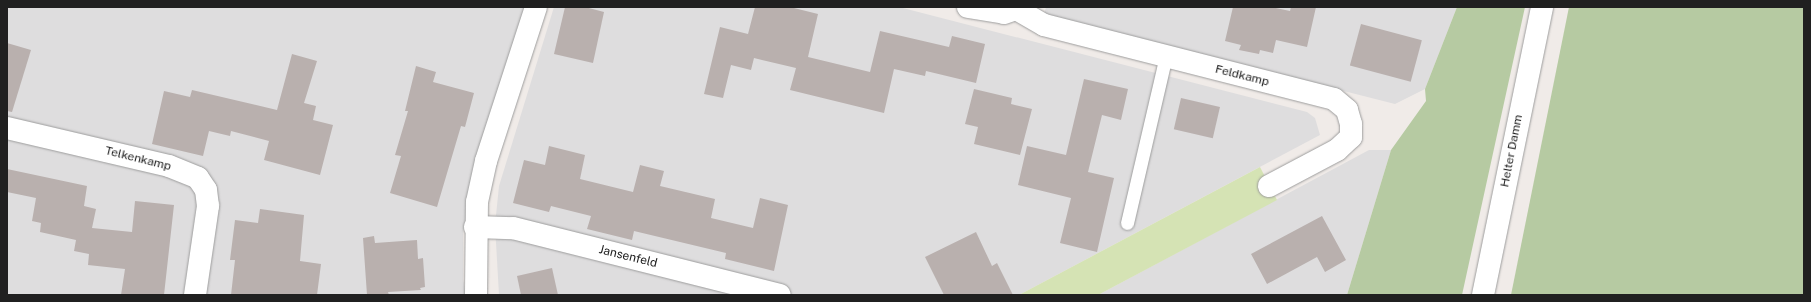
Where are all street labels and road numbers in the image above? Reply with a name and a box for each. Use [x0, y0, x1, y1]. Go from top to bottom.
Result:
street label: Feldkamp [1214, 62, 1270, 90]
street label: Helter Damm [1498, 113, 1526, 189]
street label: Telkenkamp [103, 144, 173, 174]
street label: Jansenfeld [597, 243, 659, 271]

